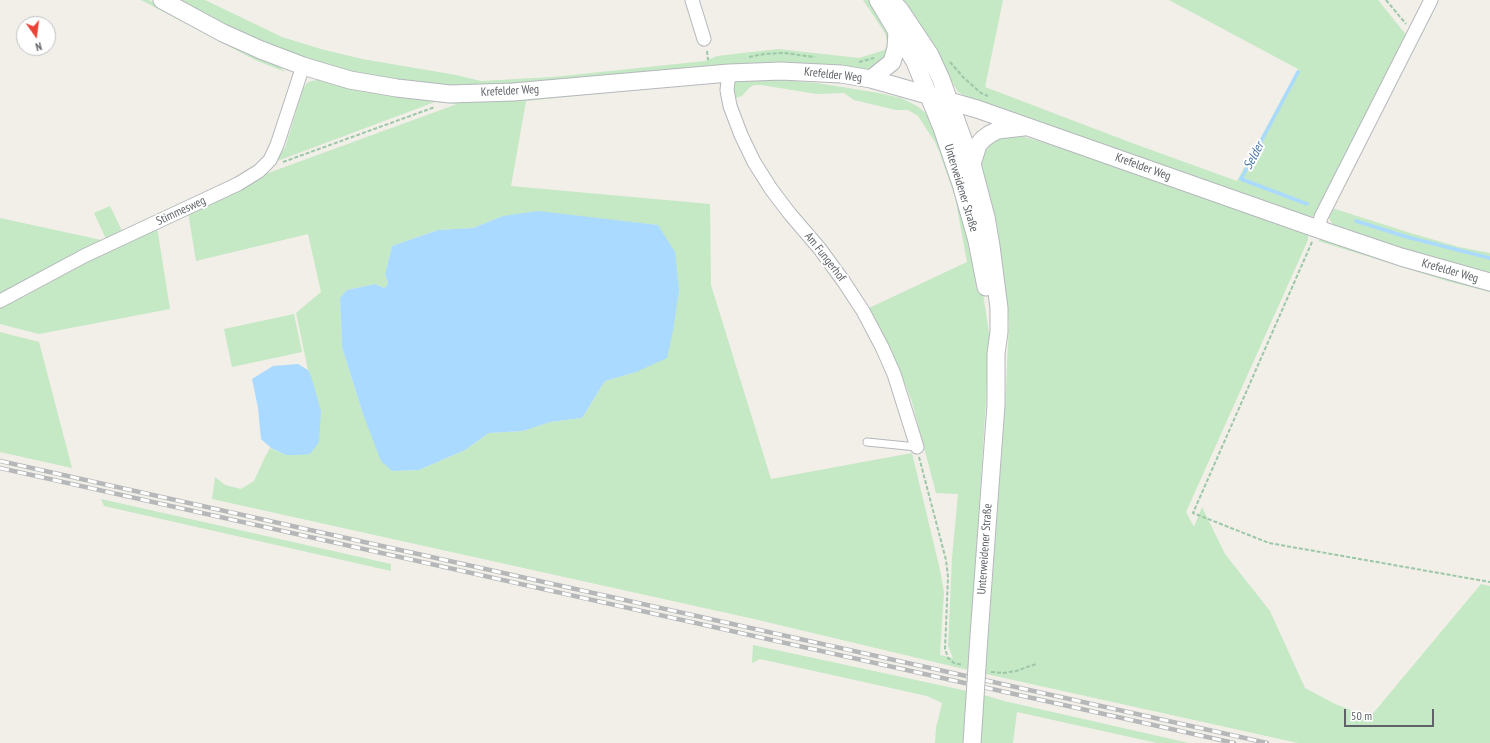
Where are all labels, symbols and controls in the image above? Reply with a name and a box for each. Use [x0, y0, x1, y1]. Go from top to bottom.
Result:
north arrow [16, 16, 56, 56]
text: N [34, 39, 43, 54]
street label: Krefelder Weg [803, 65, 863, 85]
street label: Krefelder Weg [481, 82, 539, 100]
water label: Selder [1240, 140, 1268, 172]
street label: Unterweidener Straße [941, 142, 981, 234]
street label: Krefelder Weg [1113, 150, 1173, 184]
street label: Stimmesweg [154, 193, 208, 229]
street label: Am Fungerhof [801, 230, 849, 284]
street label: Krefelder Weg [1420, 256, 1480, 286]
street label: Unterweidener Straße [975, 503, 995, 595]
scale bar [1346, 701, 1436, 727]
text: 50 m [1351, 708, 1372, 723]

